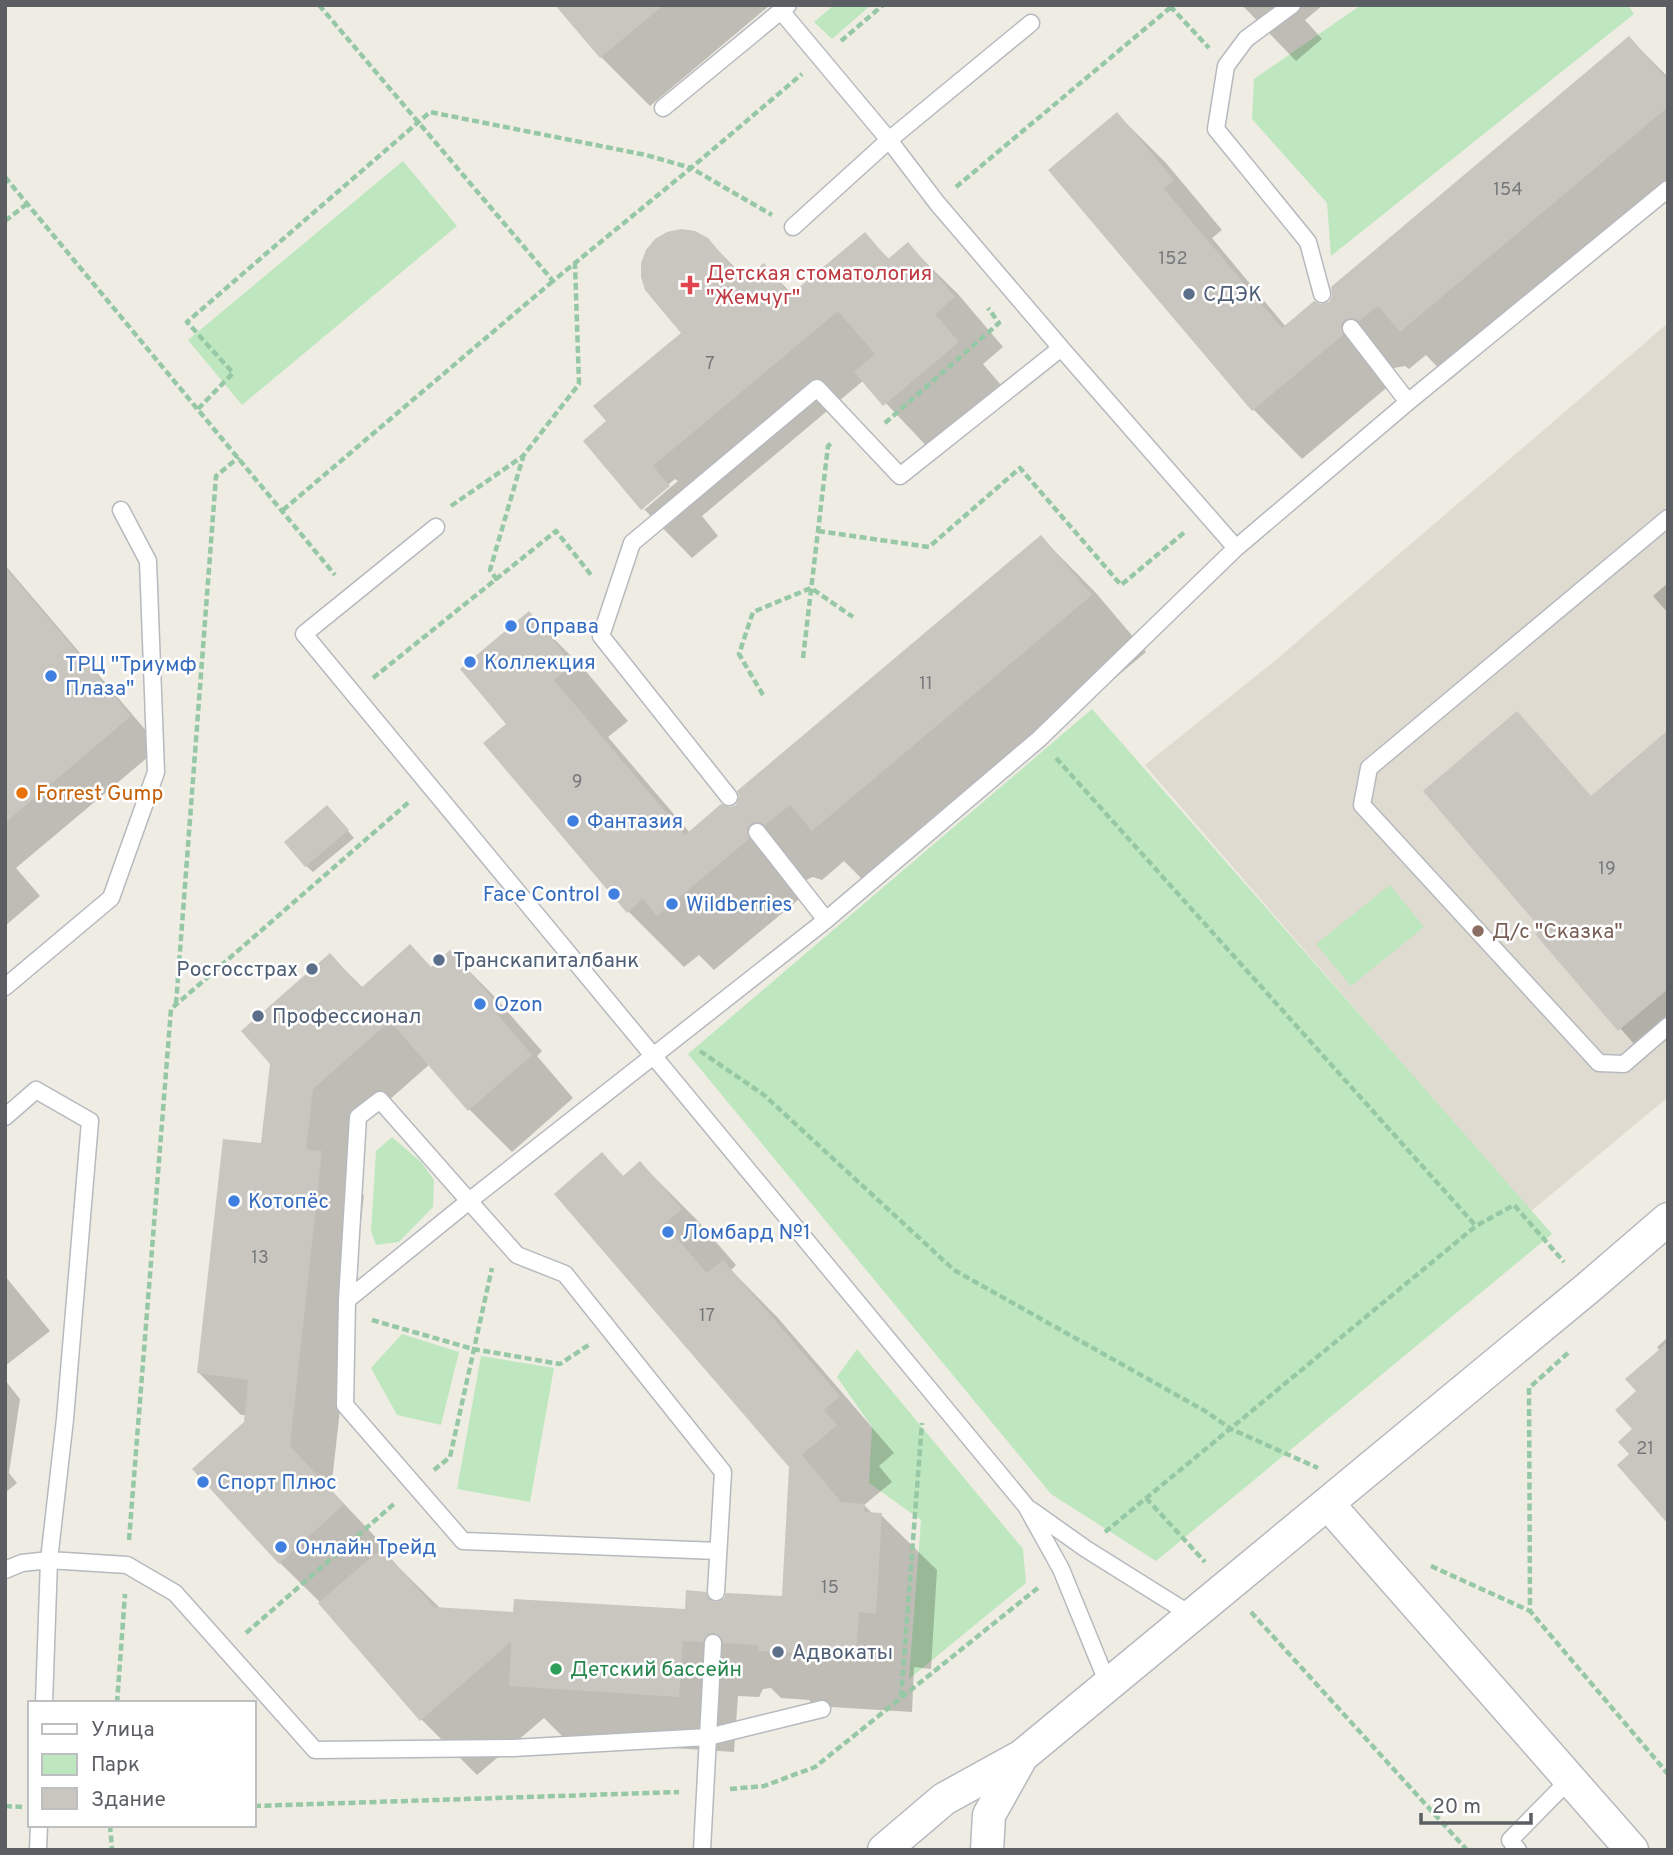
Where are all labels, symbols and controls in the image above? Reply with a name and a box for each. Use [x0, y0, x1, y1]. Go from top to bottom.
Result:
house number: 154 [1493, 179, 1523, 202]
house number: 152 [1159, 248, 1187, 271]
place label: Детская стоматология "Жемчуг" [706, 261, 932, 312]
marker: Детская стоматология "Жемчуг" [680, 275, 700, 295]
place label: СДЭК [1203, 282, 1262, 309]
marker: СДЭК [1181, 286, 1197, 302]
house number: 7 [705, 353, 715, 376]
place label: Оправа [525, 614, 599, 641]
marker: Оправа [503, 618, 519, 634]
place label: Коллекция [484, 650, 596, 677]
place label: ТРЦ "Триумф Плаза" [65, 652, 197, 703]
marker: Коллекция [462, 654, 478, 670]
marker: ТРЦ "Триумф Плаза" [43, 668, 59, 684]
house number: 11 [919, 673, 933, 696]
house number: 9 [572, 771, 582, 794]
place label: Forrest Gump [36, 781, 163, 808]
marker: Forrest Gump [14, 785, 30, 801]
place label: Фантазия [587, 809, 683, 836]
marker: Фантазия [565, 813, 581, 829]
house number: 19 [1598, 858, 1616, 881]
place label: Face Control [483, 882, 600, 909]
marker: Face Control [606, 886, 622, 902]
place label: Wildberries [686, 892, 792, 919]
marker: Wildberries [664, 896, 680, 912]
place label: Д/с "Сказка" [1492, 919, 1623, 946]
marker: Д/с "Сказка" [1470, 923, 1486, 939]
place label: Транскапиталбанк [453, 948, 639, 975]
marker: Транскапиталбанк [431, 952, 447, 968]
place label: Росгосстрах [176, 957, 298, 984]
marker: Росгосстрах [304, 961, 320, 977]
place label: Ozon [494, 992, 543, 1019]
marker: Ozon [472, 996, 488, 1012]
place label: Профессионал [272, 1004, 421, 1031]
marker: Профессионал [250, 1008, 266, 1024]
place label: Котопёс [248, 1189, 329, 1216]
marker: Котопёс [226, 1193, 242, 1209]
place label: Ломбард №1 [682, 1220, 811, 1247]
marker: Ломбард №1 [660, 1224, 676, 1240]
house number: 13 [251, 1247, 269, 1270]
house number: 17 [699, 1305, 715, 1328]
house number: 21 [1636, 1438, 1654, 1461]
place label: Спорт Плюс [217, 1470, 337, 1497]
marker: Спорт Плюс [195, 1474, 211, 1490]
place label: Онлайн Трейд [295, 1535, 436, 1562]
marker: Онлайн Трейд [273, 1539, 289, 1555]
house number: 15 [821, 1577, 839, 1600]
place label: Адвокаты [792, 1640, 893, 1667]
marker: Адвокаты [770, 1644, 786, 1660]
place label: Детский бассейн [570, 1657, 742, 1684]
marker: Детский бассейн [548, 1661, 564, 1677]
legend [28, 1701, 256, 1827]
text: Улица [91, 1717, 155, 1744]
text: Парк [91, 1752, 140, 1779]
scale bar [1421, 1782, 1531, 1826]
text: Здание [91, 1787, 166, 1814]
text: 20 m [1432, 1794, 1481, 1821]

